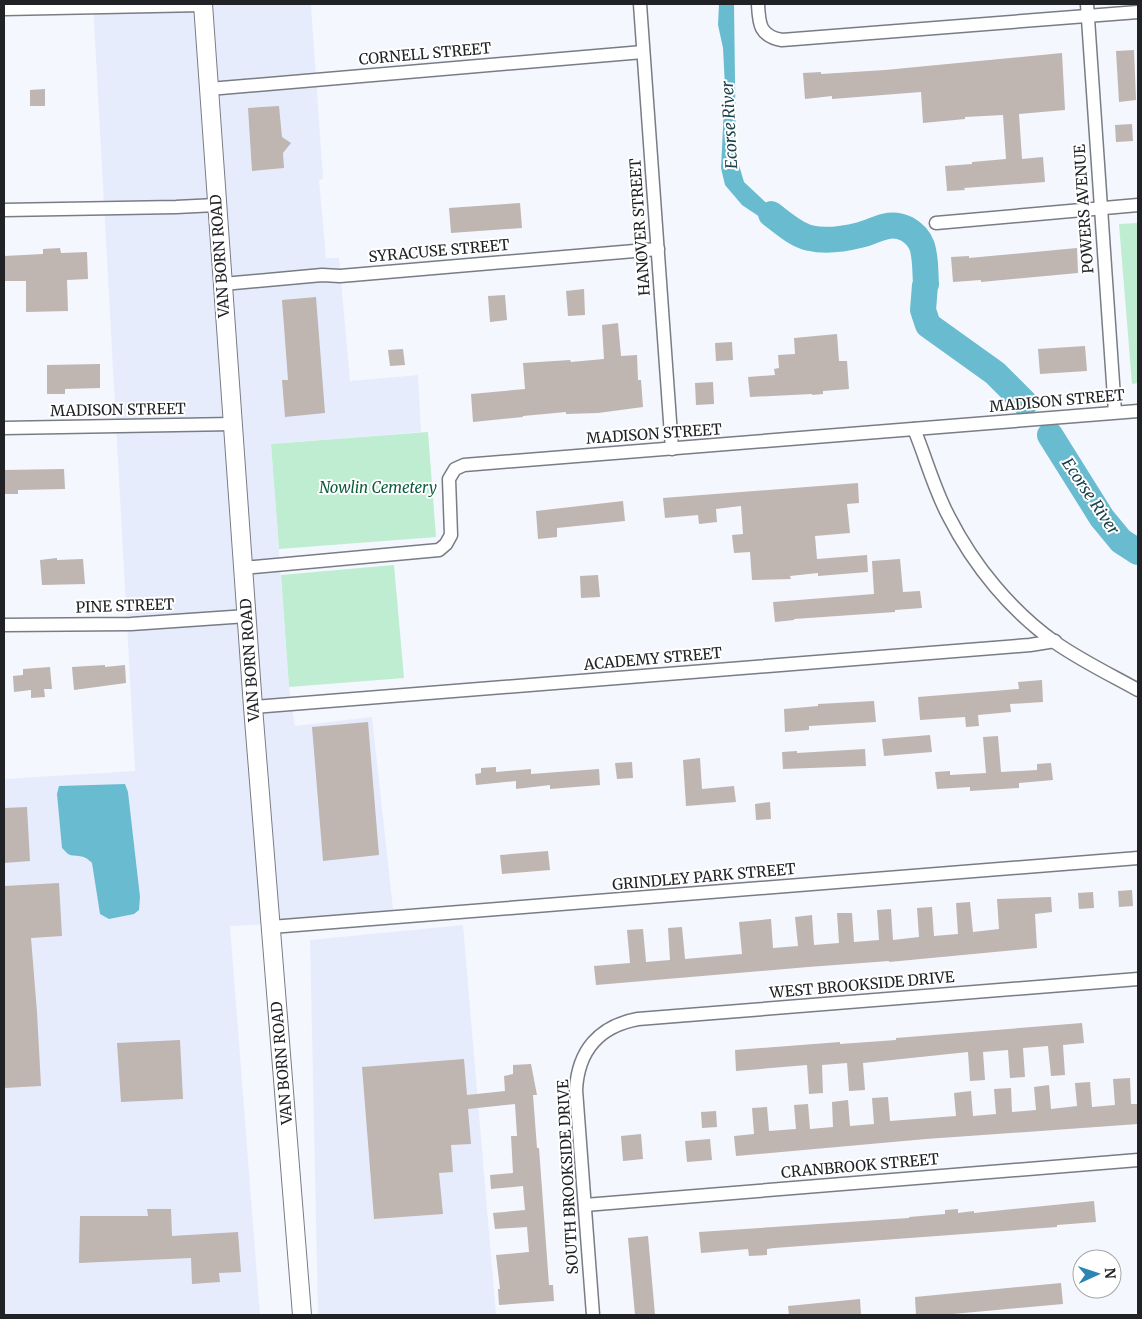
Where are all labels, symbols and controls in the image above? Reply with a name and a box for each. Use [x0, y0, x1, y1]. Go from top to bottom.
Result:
street label: CORNELL STREET [358, 38, 493, 69]
water label: Ecorse River [717, 80, 741, 170]
street label: POWERS AVENUE [1069, 143, 1098, 274]
street label: HANOVER STREET [625, 157, 654, 296]
street label: VAN BORN ROAD [206, 194, 233, 319]
street label: SYRACUSE STREET [368, 235, 511, 266]
street label: MADISON STREET [988, 385, 1126, 416]
street label: MADISON STREET [50, 399, 187, 420]
street label: MADISON STREET [586, 419, 723, 448]
water label: Ecorse River [1058, 454, 1124, 539]
park label: Nowlin Cemetery [319, 478, 437, 497]
street label: PINE STREET [75, 594, 175, 617]
street label: VAN BORN ROAD [236, 598, 263, 723]
street label: ACADEMY STREET [582, 643, 723, 674]
street label: GRINDLEY PARK STREET [611, 859, 797, 894]
street label: WEST BROOKSIDE DRIVE [768, 967, 956, 1002]
street label: VAN BORN ROAD [267, 1001, 296, 1126]
street label: SOUTH BROOKSIDE DRIVE [553, 1078, 582, 1275]
street label: CRANBROOK STREET [780, 1149, 940, 1182]
north arrow [1072, 1249, 1122, 1299]
text: N [1101, 1267, 1119, 1279]

